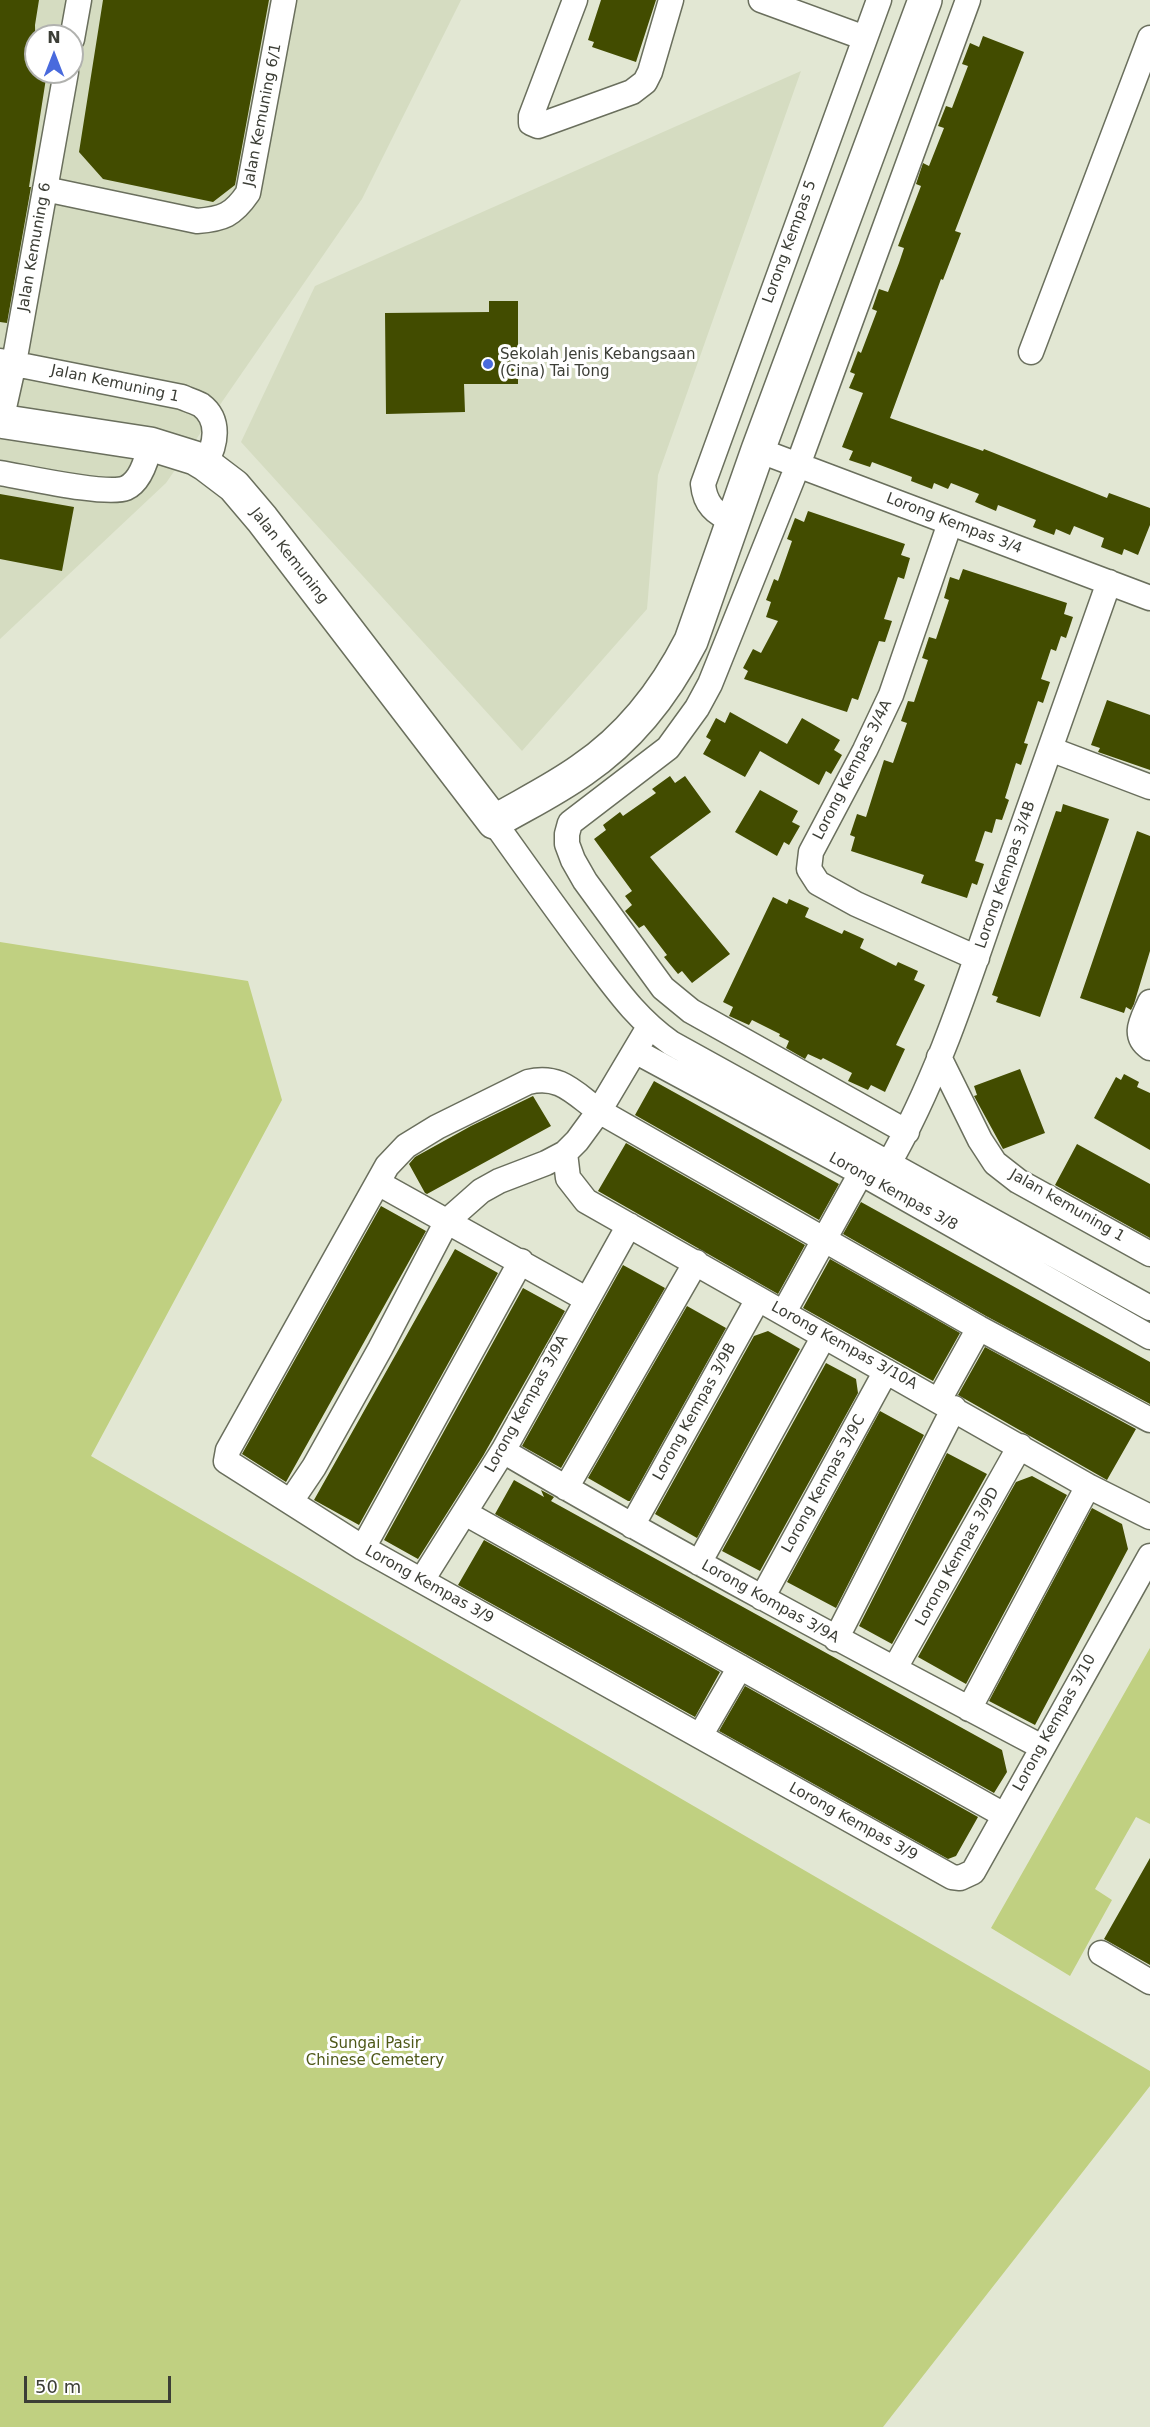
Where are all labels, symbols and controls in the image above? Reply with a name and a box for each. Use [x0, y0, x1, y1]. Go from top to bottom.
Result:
north arrow [24, 24, 84, 84]
text: N [47, 28, 61, 47]
street label: Jalan Kemuning 6/1 [240, 42, 286, 188]
street label: Lorong Kempas 5 [759, 178, 821, 306]
street label: Jalan Kemuning 6 [15, 181, 55, 313]
place label: Sekolah Jenis Kebangsaan (Cina) Tai Tong [500, 346, 695, 381]
marker: Sekolah Jenis Kebangsaan (Cina) Tai Tong [481, 357, 495, 371]
street label: Jalan Kemuning 1 [49, 362, 181, 406]
street label: Lorong Kempas 3/4 [883, 490, 1025, 558]
street label: Jalan Kemuning [246, 505, 332, 607]
street label: Lorong Kempas 3/4A [810, 697, 896, 843]
street label: Lorong Kempas 3/4B [972, 799, 1040, 951]
street label: Lorong Kempas 3/8 [825, 1149, 961, 1235]
street label: Jalan kemuning 1 [1006, 1166, 1128, 1246]
street label: Lorong Kempas 3/10A [768, 1298, 920, 1394]
street label: Lorong Kempas 3/9A [482, 1332, 572, 1476]
street label: Lorong Kempas 3/9B [650, 1340, 740, 1484]
street label: Lorong Kempas 3/9C [779, 1412, 869, 1556]
street label: Lorong Kempas 3/9D [912, 1484, 1004, 1630]
street label: Lorong Kempas 3/9 [361, 1542, 497, 1628]
street label: Lorong Kompas 3/9A [698, 1557, 842, 1647]
street label: Lorong Kempas 3/10 [1010, 1651, 1100, 1795]
street label: Lorong Kempas 3/9 [785, 1779, 921, 1865]
park label: Sungai Pasir Chinese Cemetery [306, 2035, 444, 2070]
scale bar [27, 2364, 174, 2402]
text: 50 m [35, 2376, 81, 2397]

